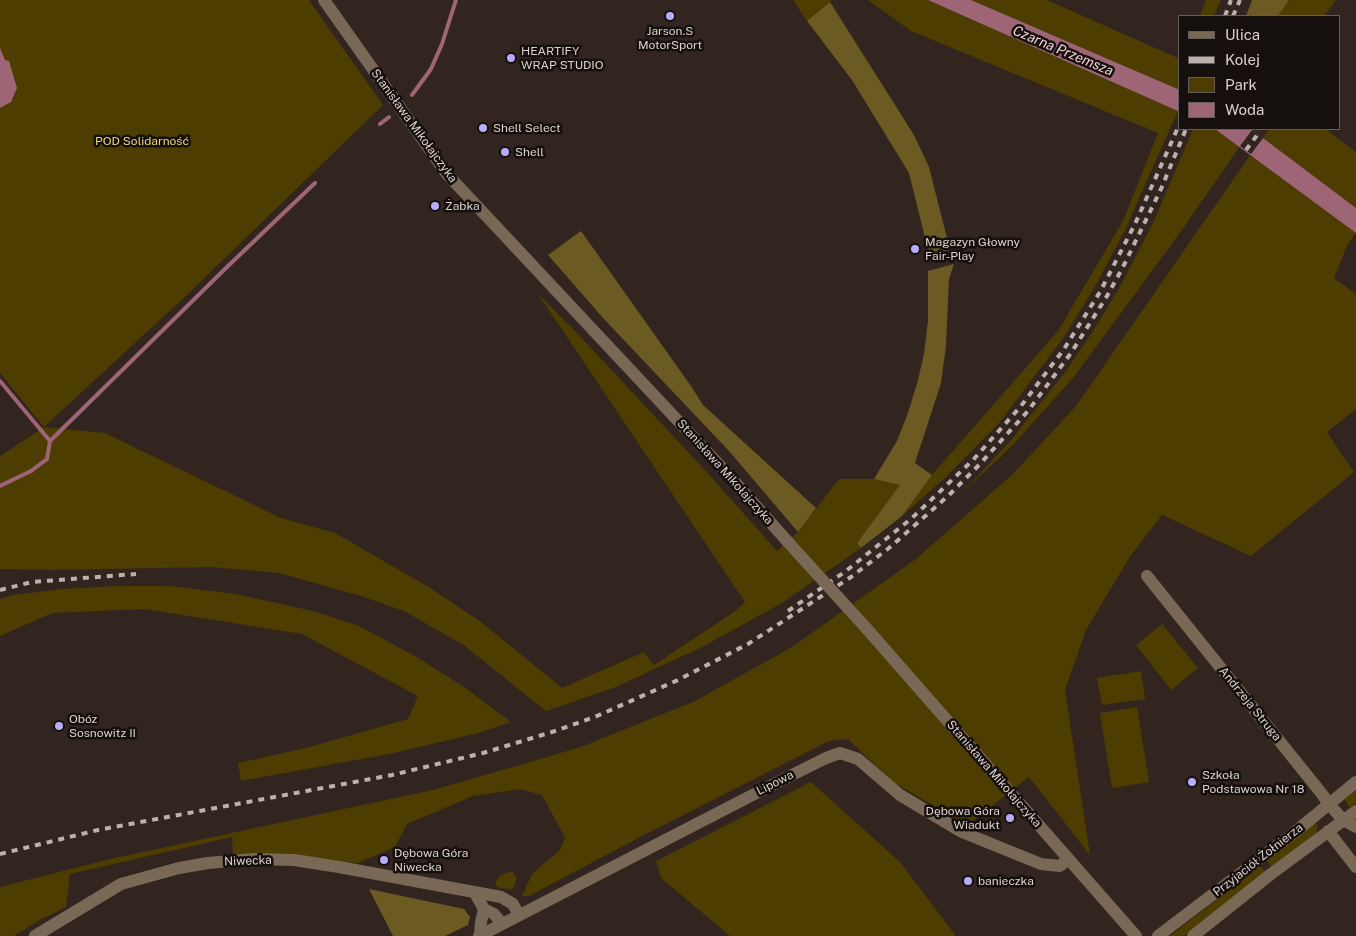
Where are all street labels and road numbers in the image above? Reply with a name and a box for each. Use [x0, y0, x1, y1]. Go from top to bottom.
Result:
street label: Stanisława Mikołajczyka [368, 66, 460, 186]
street label: Stanisława Mikołajczyka [674, 416, 776, 528]
street label: Andrzeja Struga [1216, 664, 1284, 744]
street label: Stanisława Mikołajczyka [944, 718, 1044, 830]
street label: Lipowa [754, 768, 796, 798]
street label: Przyjaciół Żołnierza [1210, 820, 1306, 900]
street label: Niwecka [224, 853, 272, 869]

